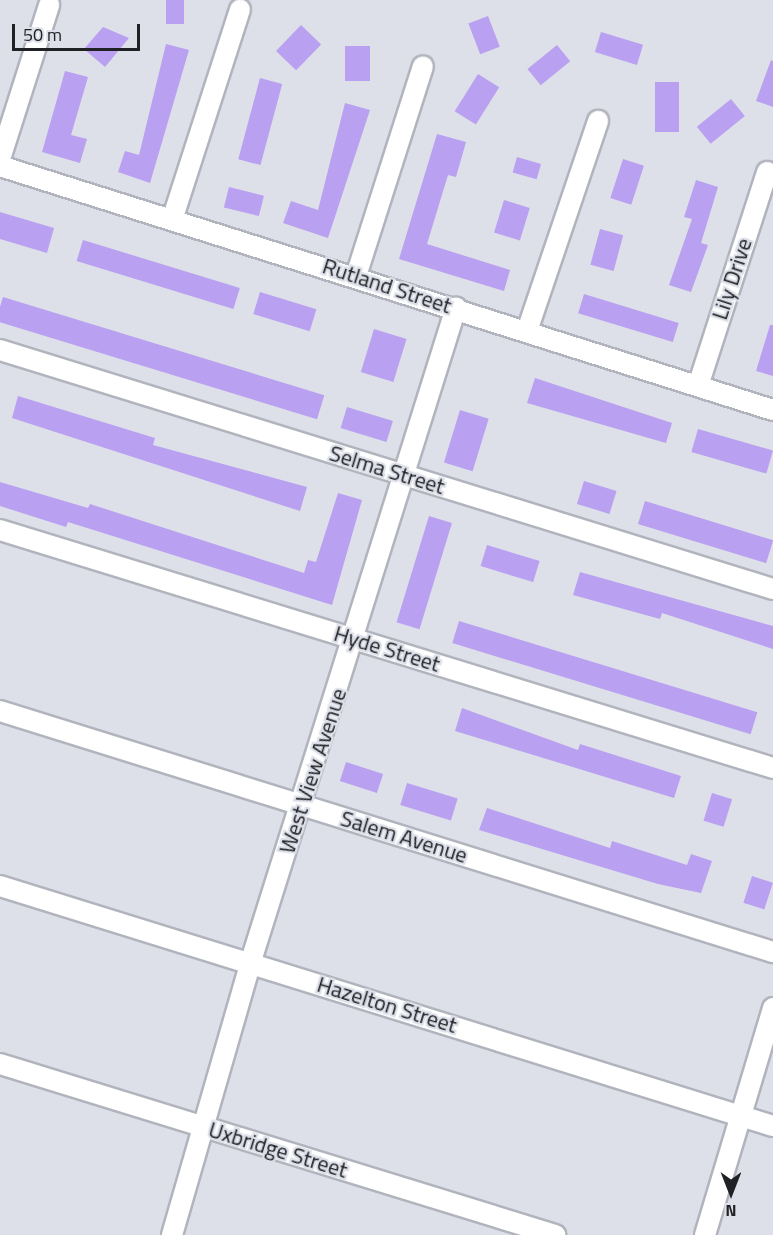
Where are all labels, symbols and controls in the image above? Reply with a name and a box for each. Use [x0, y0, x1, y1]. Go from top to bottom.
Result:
scale bar [15, 12, 142, 50]
text: 50 m [23, 21, 62, 48]
street label: Lily Drive [706, 235, 758, 323]
street label: Rutland Street [319, 253, 455, 319]
street label: Selma Street [326, 440, 448, 500]
street label: Hyde Street [331, 620, 443, 678]
street label: West View Avenue [274, 685, 352, 857]
street label: Salem Avenue [337, 805, 471, 869]
street label: Hazelton Street [314, 971, 460, 1039]
street label: Uxbridge Street [205, 1116, 351, 1184]
north arrow [701, 1163, 761, 1223]
text: N [725, 1199, 737, 1223]

